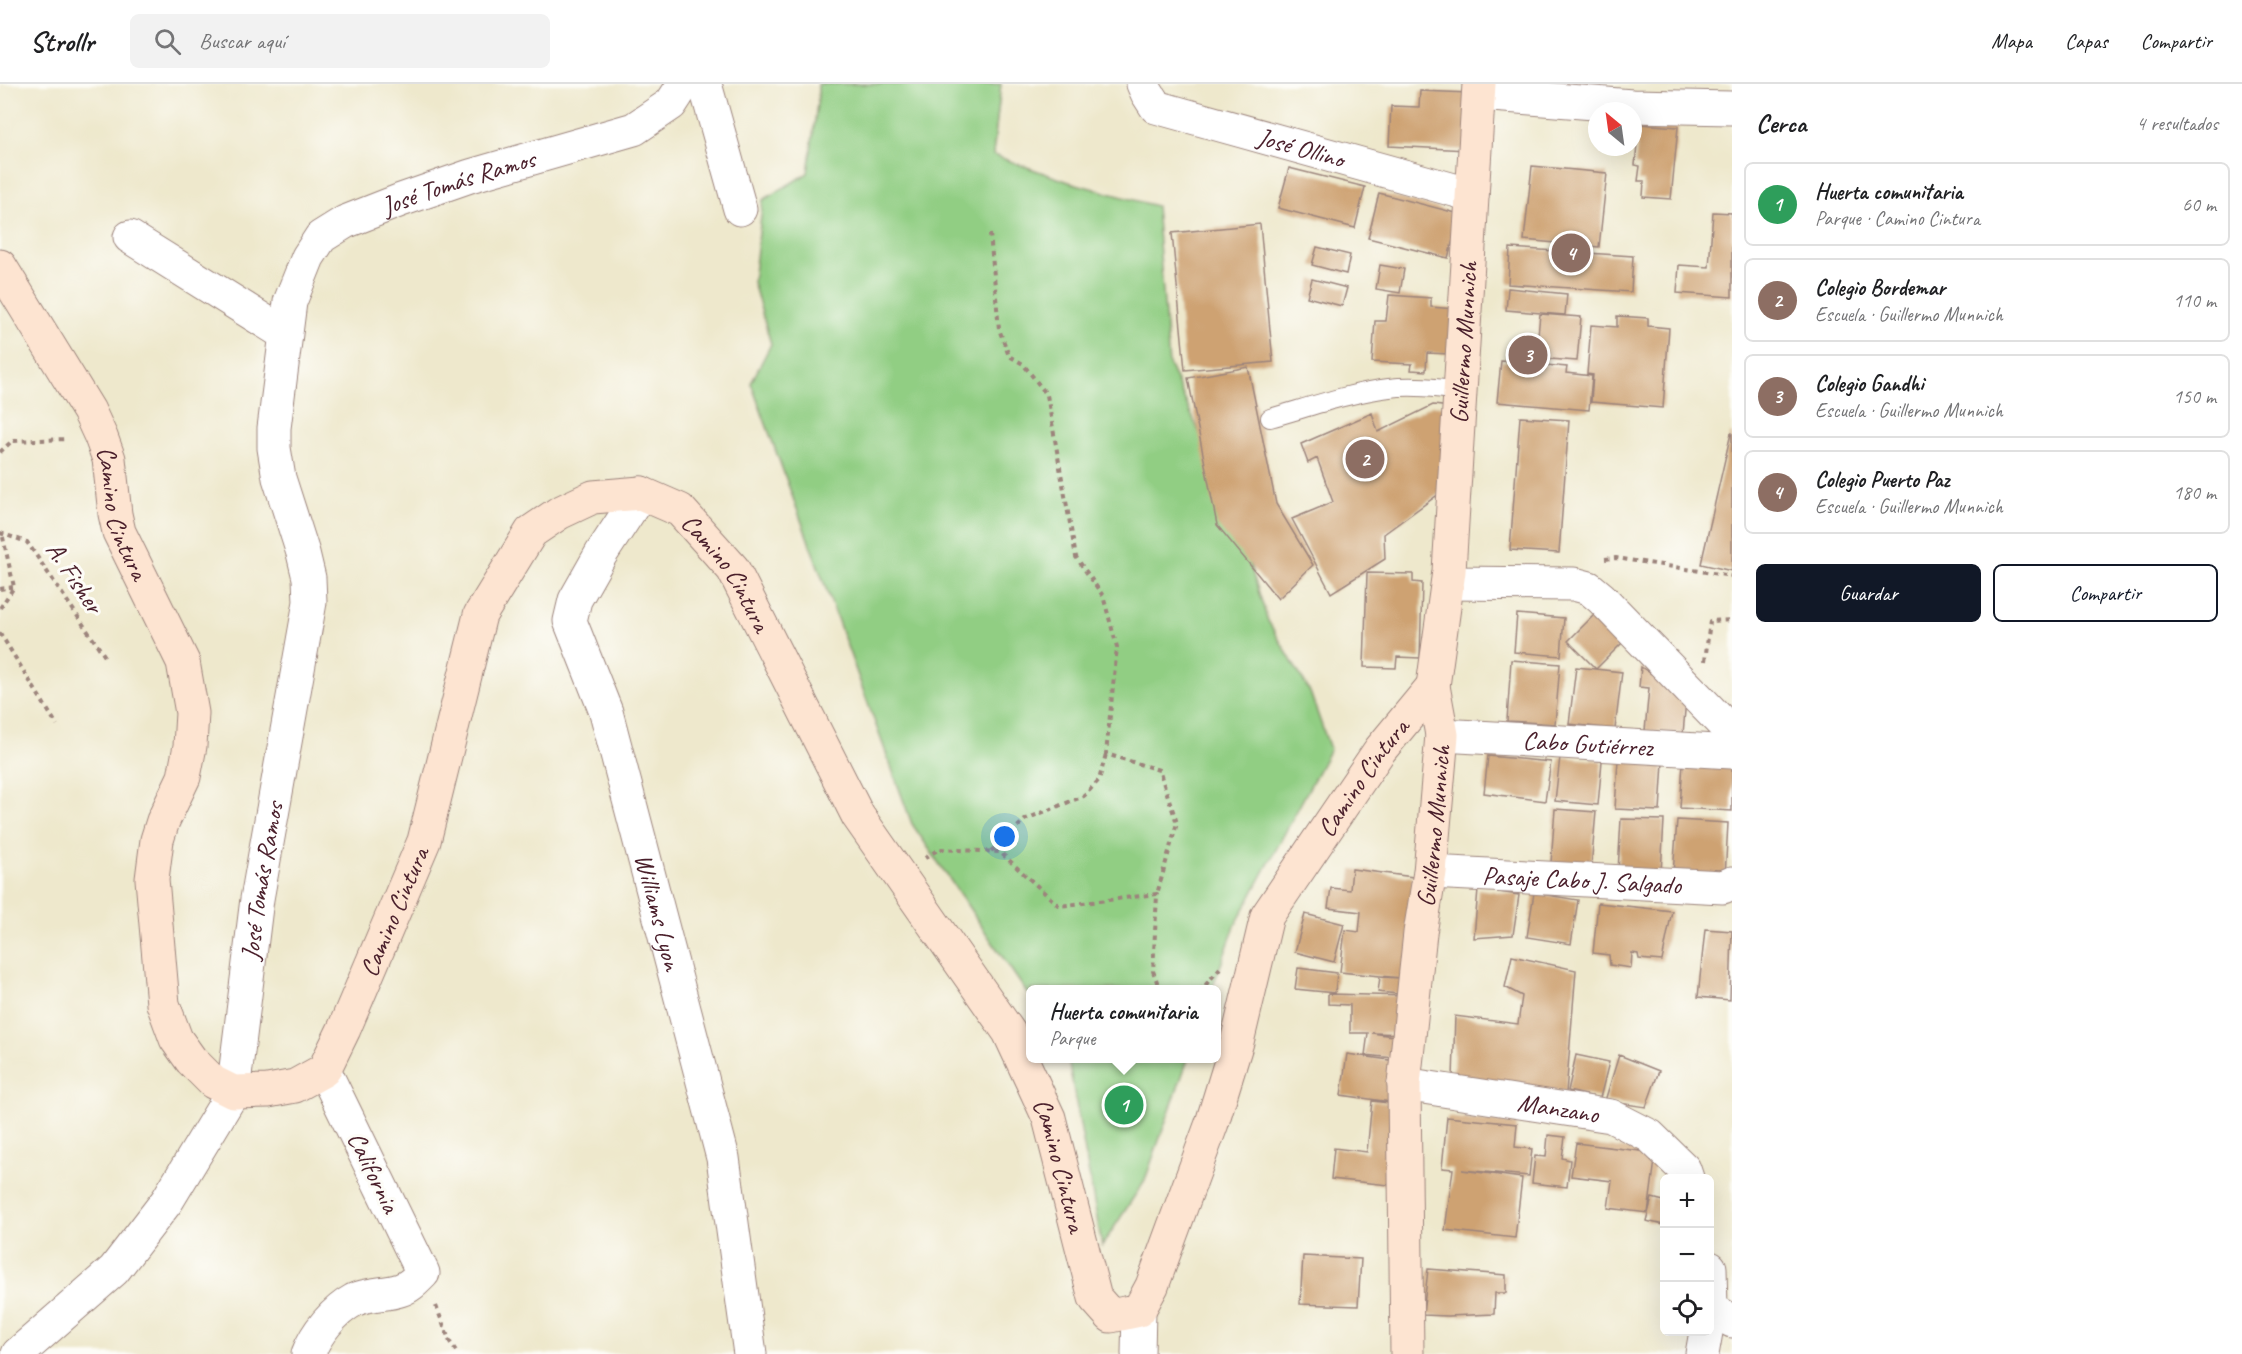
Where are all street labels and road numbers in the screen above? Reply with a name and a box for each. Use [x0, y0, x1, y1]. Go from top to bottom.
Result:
street label: José Ollino [1252, 120, 1351, 176]
street label: José Tomás Ramos [375, 142, 541, 224]
street label: Guillermo Munnich [1442, 260, 1485, 424]
street label: Camino Cintura [89, 441, 157, 587]
street label: Camino Cintura [674, 507, 779, 640]
street label: A. Fisher [39, 535, 112, 622]
street label: Camino Cintura [1310, 710, 1418, 843]
street label: Cabo Gutiérrez [1522, 724, 1656, 764]
street label: Guillermo Munnich [1409, 743, 1458, 909]
street label: José Tomás Ramos [233, 797, 291, 964]
street label: Camino Cintura [352, 840, 437, 982]
street label: Williams Lyon [627, 850, 689, 975]
street label: Pasaje Cabo J. Salgado [1482, 859, 1684, 902]
street label: Manzano [1515, 1086, 1603, 1131]
street label: Camino Cintura [1025, 1093, 1094, 1238]
street label: California [340, 1126, 408, 1220]

